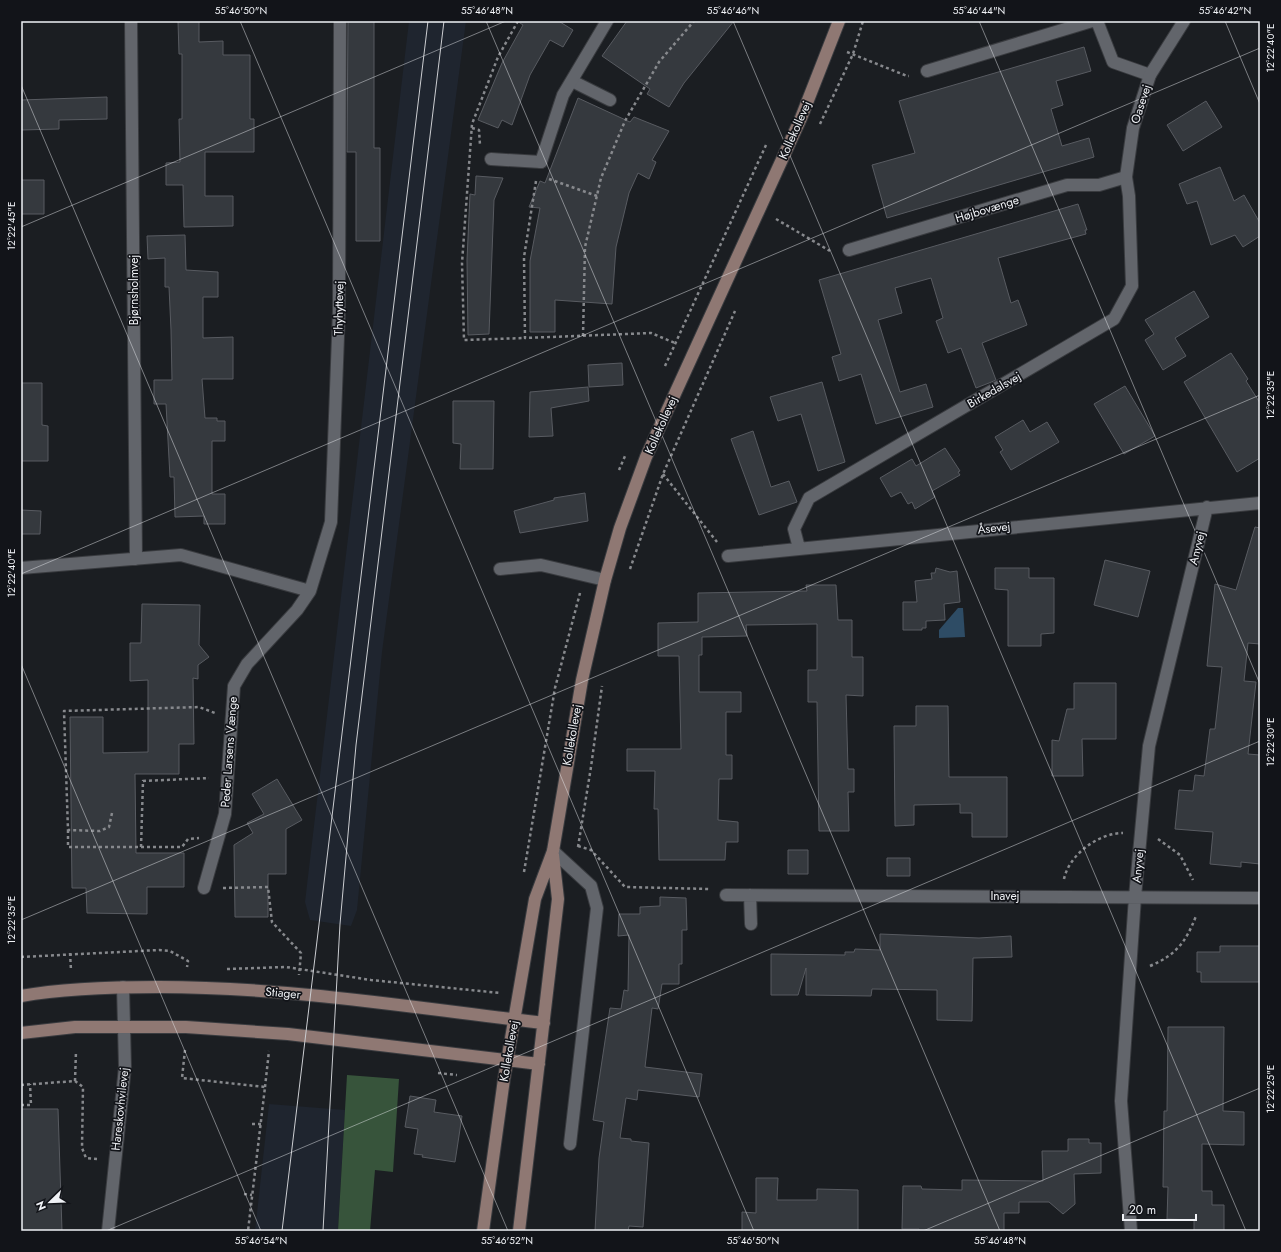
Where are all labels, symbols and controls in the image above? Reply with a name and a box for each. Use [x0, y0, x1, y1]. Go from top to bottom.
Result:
text: 55°46'50"N [215, 3, 267, 18]
text: 55°46'48"N [461, 3, 513, 18]
text: 55°46'46"N [707, 3, 759, 18]
text: 55°46'44"N [953, 3, 1005, 18]
text: 55°46'42"N [1199, 3, 1251, 18]
text: 12°22'40"E [1263, 23, 1278, 73]
street label: Oasevej [1126, 82, 1156, 126]
street label: Kollekollevej [774, 98, 816, 162]
street label: Højbovænge [953, 191, 1021, 227]
text: 12°22'45"E [4, 202, 19, 250]
street label: Bjørnsholmvej [125, 255, 143, 325]
street label: Thyhyttevej [330, 281, 348, 335]
street label: Birkedalsvej [964, 367, 1024, 413]
text: 12°22'35"E [1263, 371, 1278, 419]
street label: Kollekollevej [640, 393, 682, 457]
street label: Åsevej [977, 517, 1011, 539]
street label: Anyvej [1184, 529, 1210, 567]
text: 12°22'40"E [4, 548, 19, 598]
street label: Peder Larsens Vænge [216, 696, 242, 808]
street label: Kollekollevej [558, 703, 586, 767]
text: 12°22'30"E [1263, 718, 1278, 766]
street label: Anyvej [1128, 848, 1148, 884]
street label: Inavej [990, 887, 1020, 905]
text: 12°22'35"E [4, 896, 19, 944]
street label: Stiager [265, 982, 302, 1004]
street label: Kollekollevej [495, 1019, 523, 1083]
text: 12°22'25"E [1263, 1065, 1278, 1113]
street label: Hareskovhvilevej [107, 1066, 133, 1152]
north arrow [30, 1182, 70, 1222]
scale bar [1123, 1196, 1196, 1222]
text: N [32, 1199, 50, 1213]
text: 20 m [1129, 1201, 1156, 1219]
text: 55°46'54"N [235, 1233, 287, 1248]
text: 55°46'52"N [481, 1233, 533, 1248]
text: 55°46'50"N [727, 1233, 779, 1248]
text: 55°46'48"N [974, 1233, 1026, 1248]

